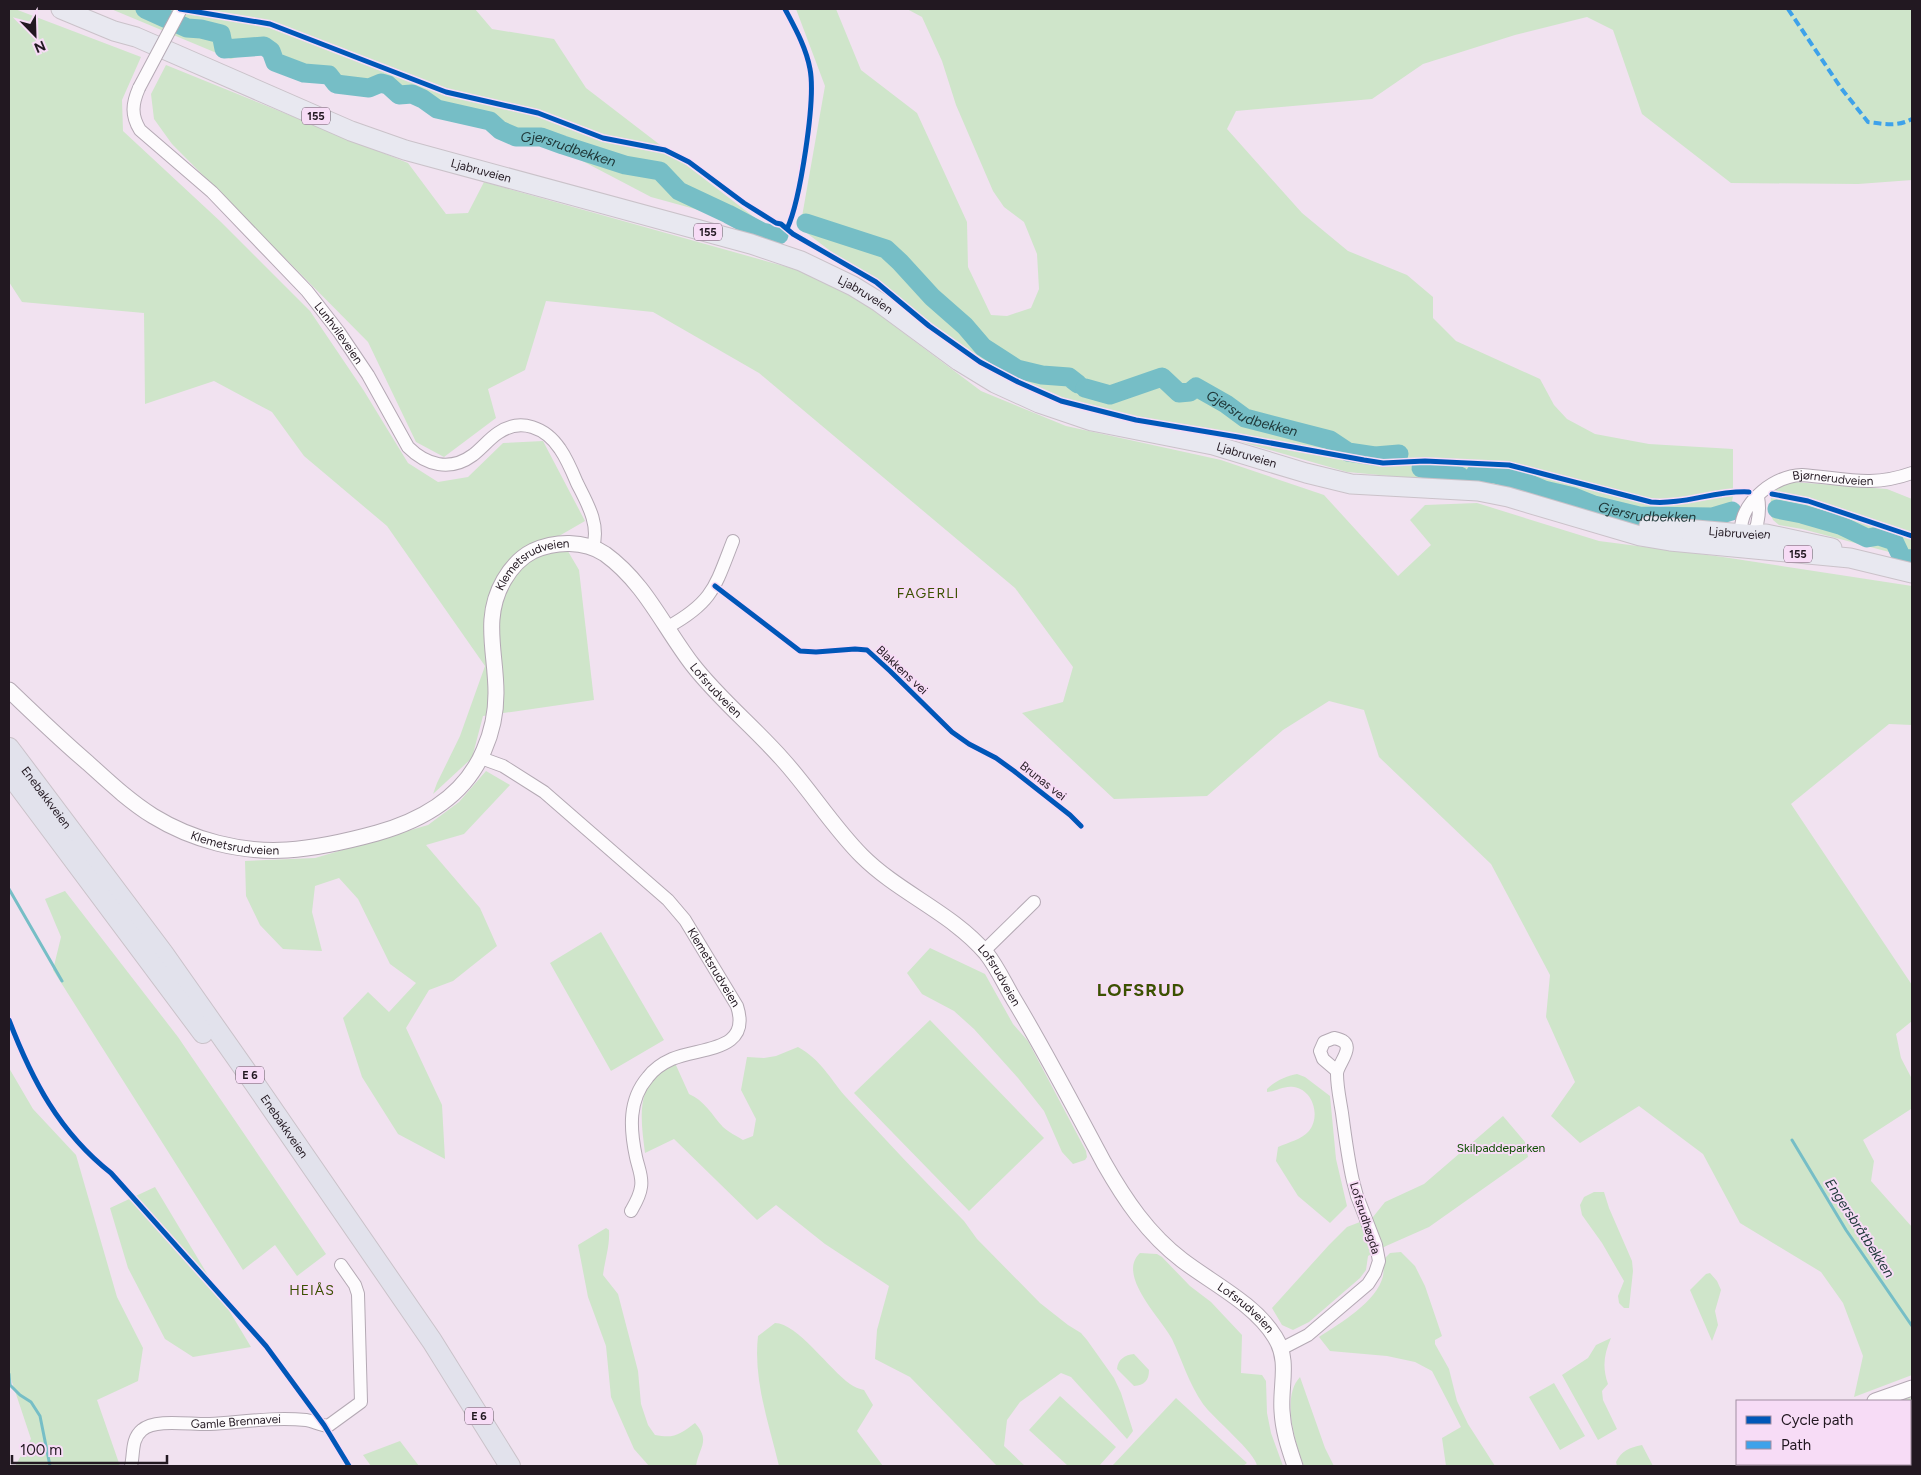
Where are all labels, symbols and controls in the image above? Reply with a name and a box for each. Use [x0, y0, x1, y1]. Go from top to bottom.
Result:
north arrow [10, 10, 60, 60]
text: N [32, 37, 48, 56]
road number: 155 [302, 108, 330, 124]
water label: Gjersrudbekken [521, 129, 618, 171]
street label: Ljabruveien [449, 156, 513, 186]
road number: 155 [694, 223, 722, 240]
street label: Ljabruveien [835, 273, 896, 317]
street label: Lunhvileveien [311, 299, 366, 367]
water label: Gjersrudbekken [1203, 387, 1300, 440]
street label: Ljabruveien [1215, 439, 1279, 471]
street label: Bjørnerudveien [1791, 468, 1874, 488]
water label: Gjersrudbekken [1596, 498, 1696, 526]
street label: Ljabruveien [1708, 524, 1772, 542]
street label: Klemetsrudveien [493, 536, 570, 593]
road number: 155 [1784, 546, 1812, 562]
district label: FAGERLI [897, 585, 959, 602]
street label: Blakkens vei [874, 643, 930, 697]
street label: Lofsrudveien [687, 660, 745, 721]
street label: Brunas vei [1017, 759, 1069, 803]
street label: Enebakkveien [18, 764, 74, 832]
street label: Klemetsrudveien [189, 828, 279, 857]
street label: Klemetsrudveien [684, 925, 743, 1010]
street label: Lofsrudveien [975, 942, 1023, 1009]
district label: LOFSRUD [1097, 979, 1185, 1001]
road number: E 6 [236, 1066, 264, 1084]
street label: Enebakkveien [257, 1092, 311, 1161]
park label: Skilpaddeparken [1457, 1141, 1546, 1155]
water label: Engersbråtbekken [1821, 1176, 1898, 1281]
street label: Lofsrudhøgda [1347, 1180, 1383, 1256]
street label: Lofsrudveien [1215, 1280, 1277, 1336]
district label: HEIÅS [289, 1282, 335, 1299]
legend [1736, 1400, 1911, 1465]
road number: E 6 [465, 1408, 493, 1424]
text: Cycle path [1781, 1411, 1853, 1429]
street label: Gamle Brennavei [190, 1412, 281, 1431]
scale bar [12, 1432, 168, 1464]
text: Path [1781, 1436, 1811, 1454]
text: 100 m [20, 1441, 62, 1459]

